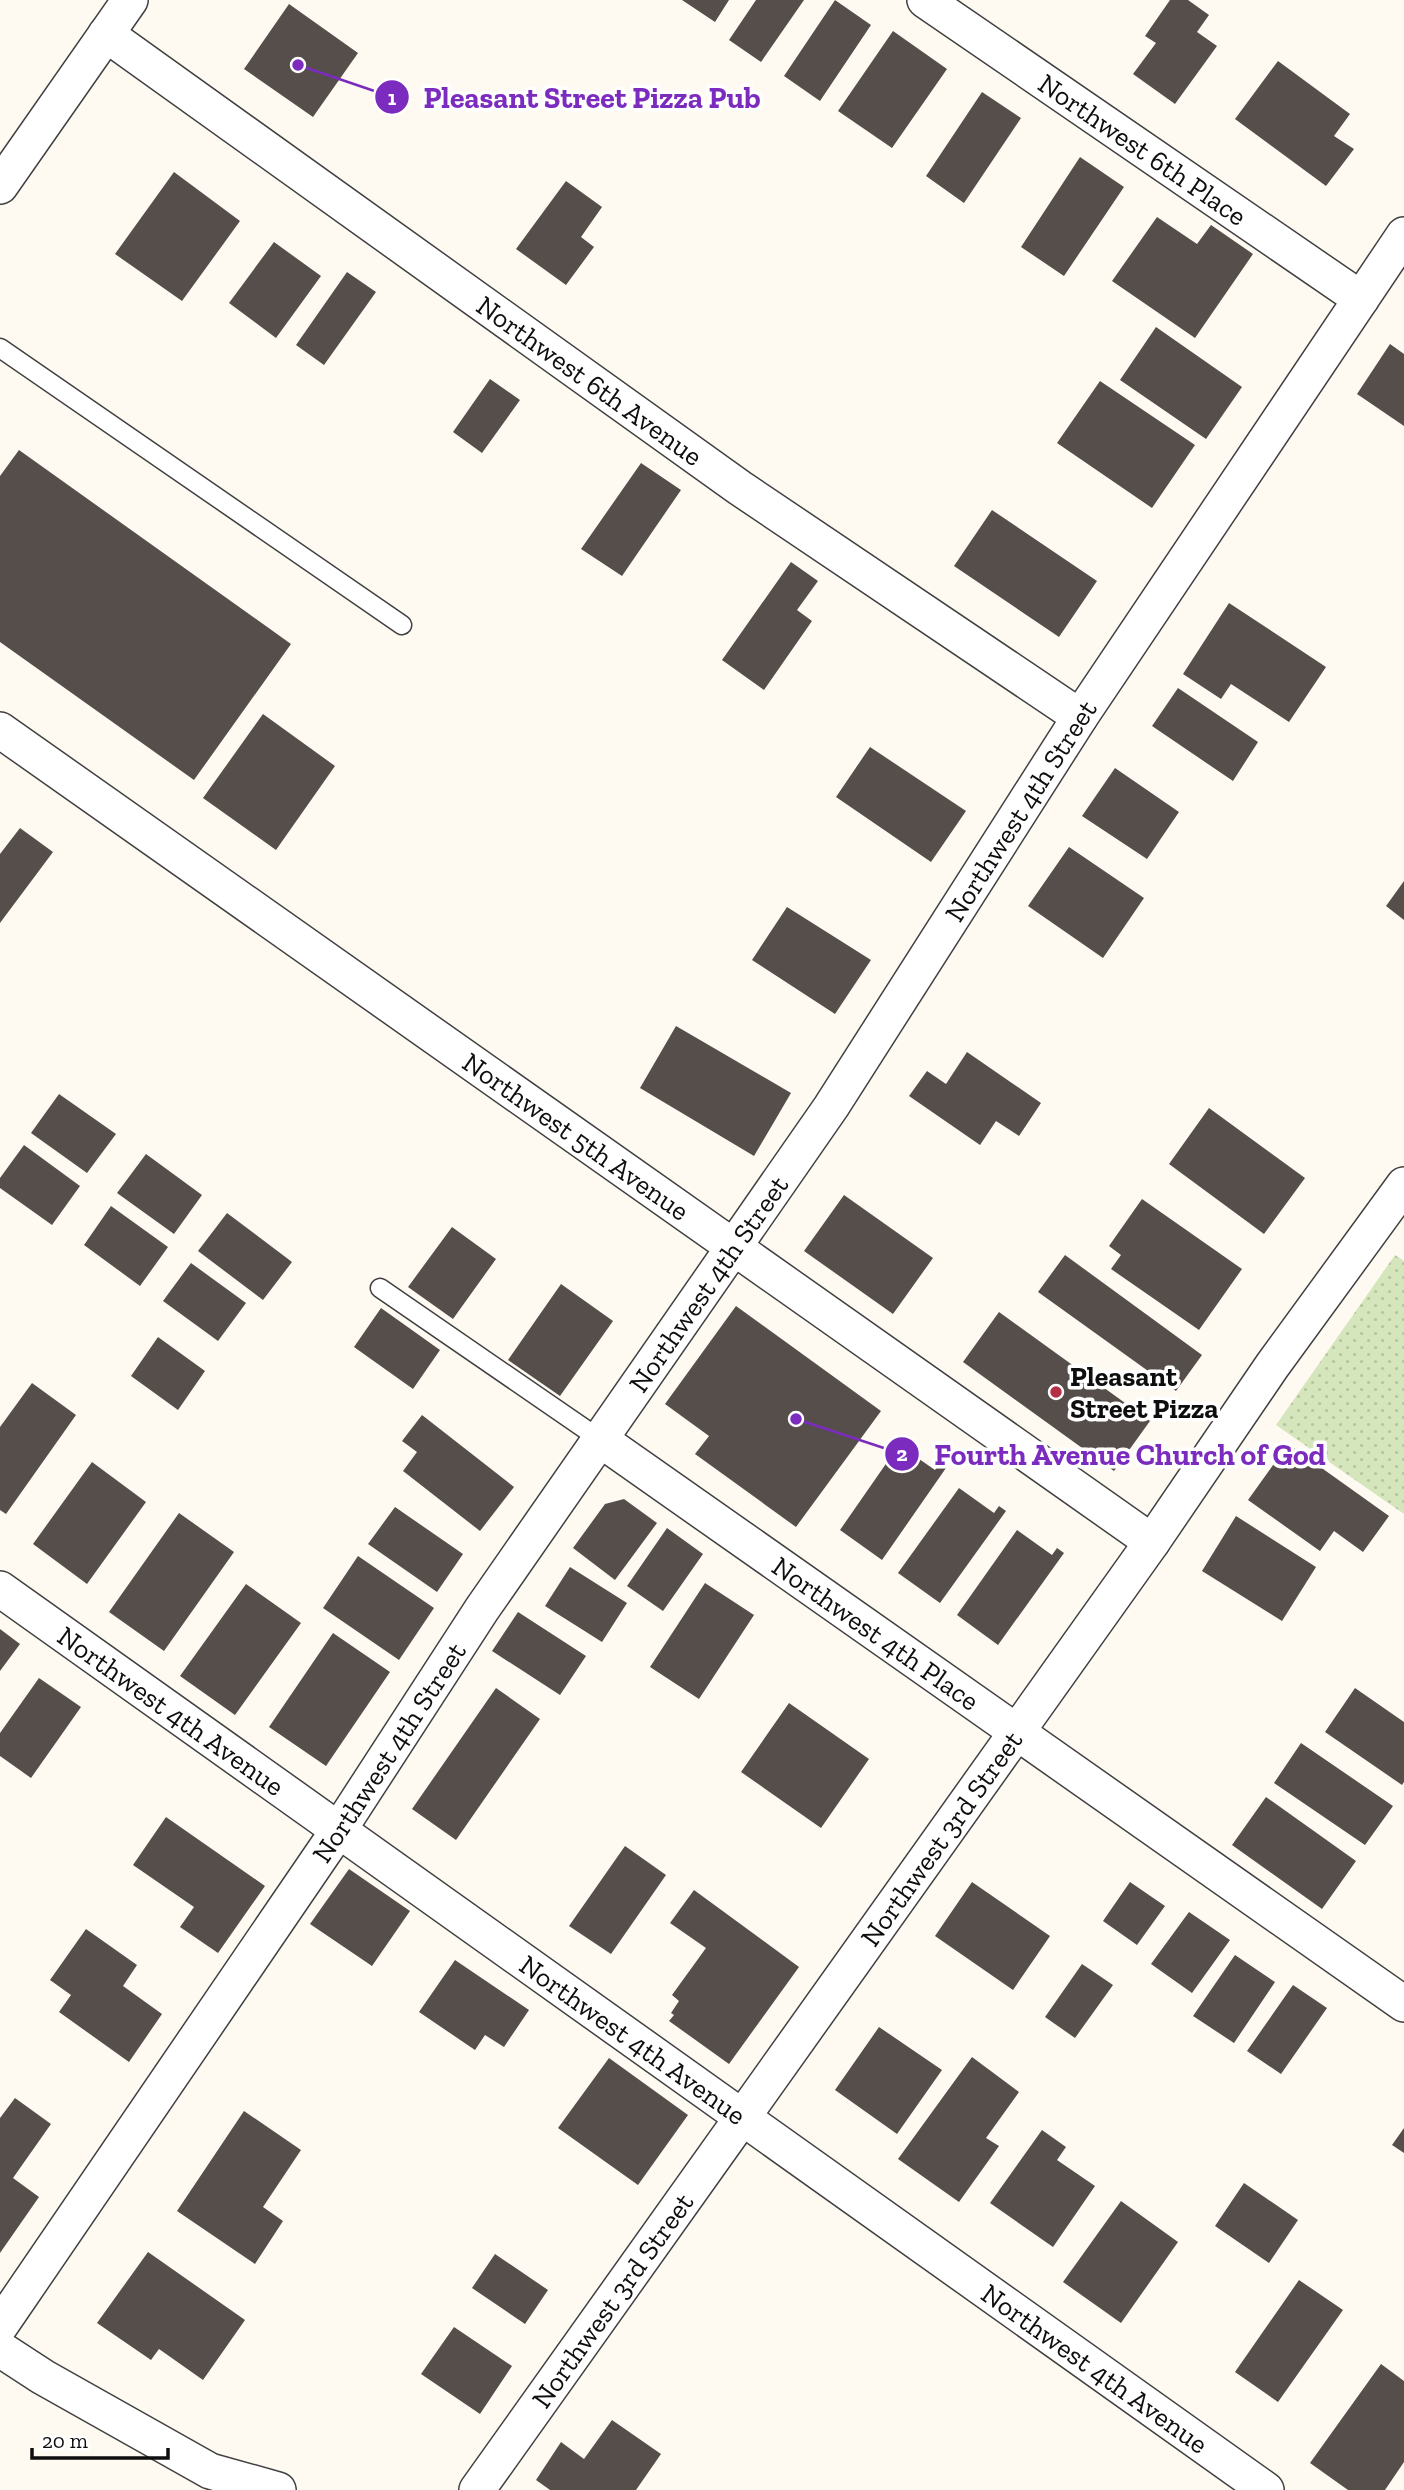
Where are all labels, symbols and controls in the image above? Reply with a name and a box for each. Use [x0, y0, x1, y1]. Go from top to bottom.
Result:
street label: Northwest 6th Place [1032, 67, 1253, 233]
callout: Pleasant Street Pizza Pub [375, 72, 775, 123]
text: Pleasant Street Pizza Pub [423, 80, 761, 116]
text: 1 [388, 85, 397, 110]
street label: Northwest 6th Avenue [470, 289, 709, 473]
street label: Northwest 4th Street [938, 693, 1104, 928]
street label: Northwest 5th Avenue [456, 1045, 696, 1228]
street label: Northwest 4th Street [622, 1169, 795, 1399]
place label: Pleasant Street Pizza [1070, 1360, 1219, 1425]
marker: Pleasant Street Pizza [1048, 1384, 1064, 1400]
callout: Fourth Avenue Church of God [885, 1429, 1340, 1480]
text: Fourth Avenue Church of God [934, 1437, 1326, 1473]
text: 2 [896, 1441, 908, 1466]
street label: Northwest 4th Place [766, 1549, 986, 1718]
street label: Northwest 4th Avenue [51, 1619, 290, 1803]
street label: Northwest 4th Street [305, 1636, 473, 1869]
street label: Northwest 3rd Street [854, 1724, 1029, 1952]
street label: Northwest 4th Avenue [513, 1948, 752, 2132]
street label: Northwest 3rd Street [525, 2186, 701, 2414]
street label: Northwest 4th Avenue [975, 2277, 1214, 2461]
scale bar [32, 2416, 168, 2460]
text: 20 m [42, 2428, 88, 2453]

